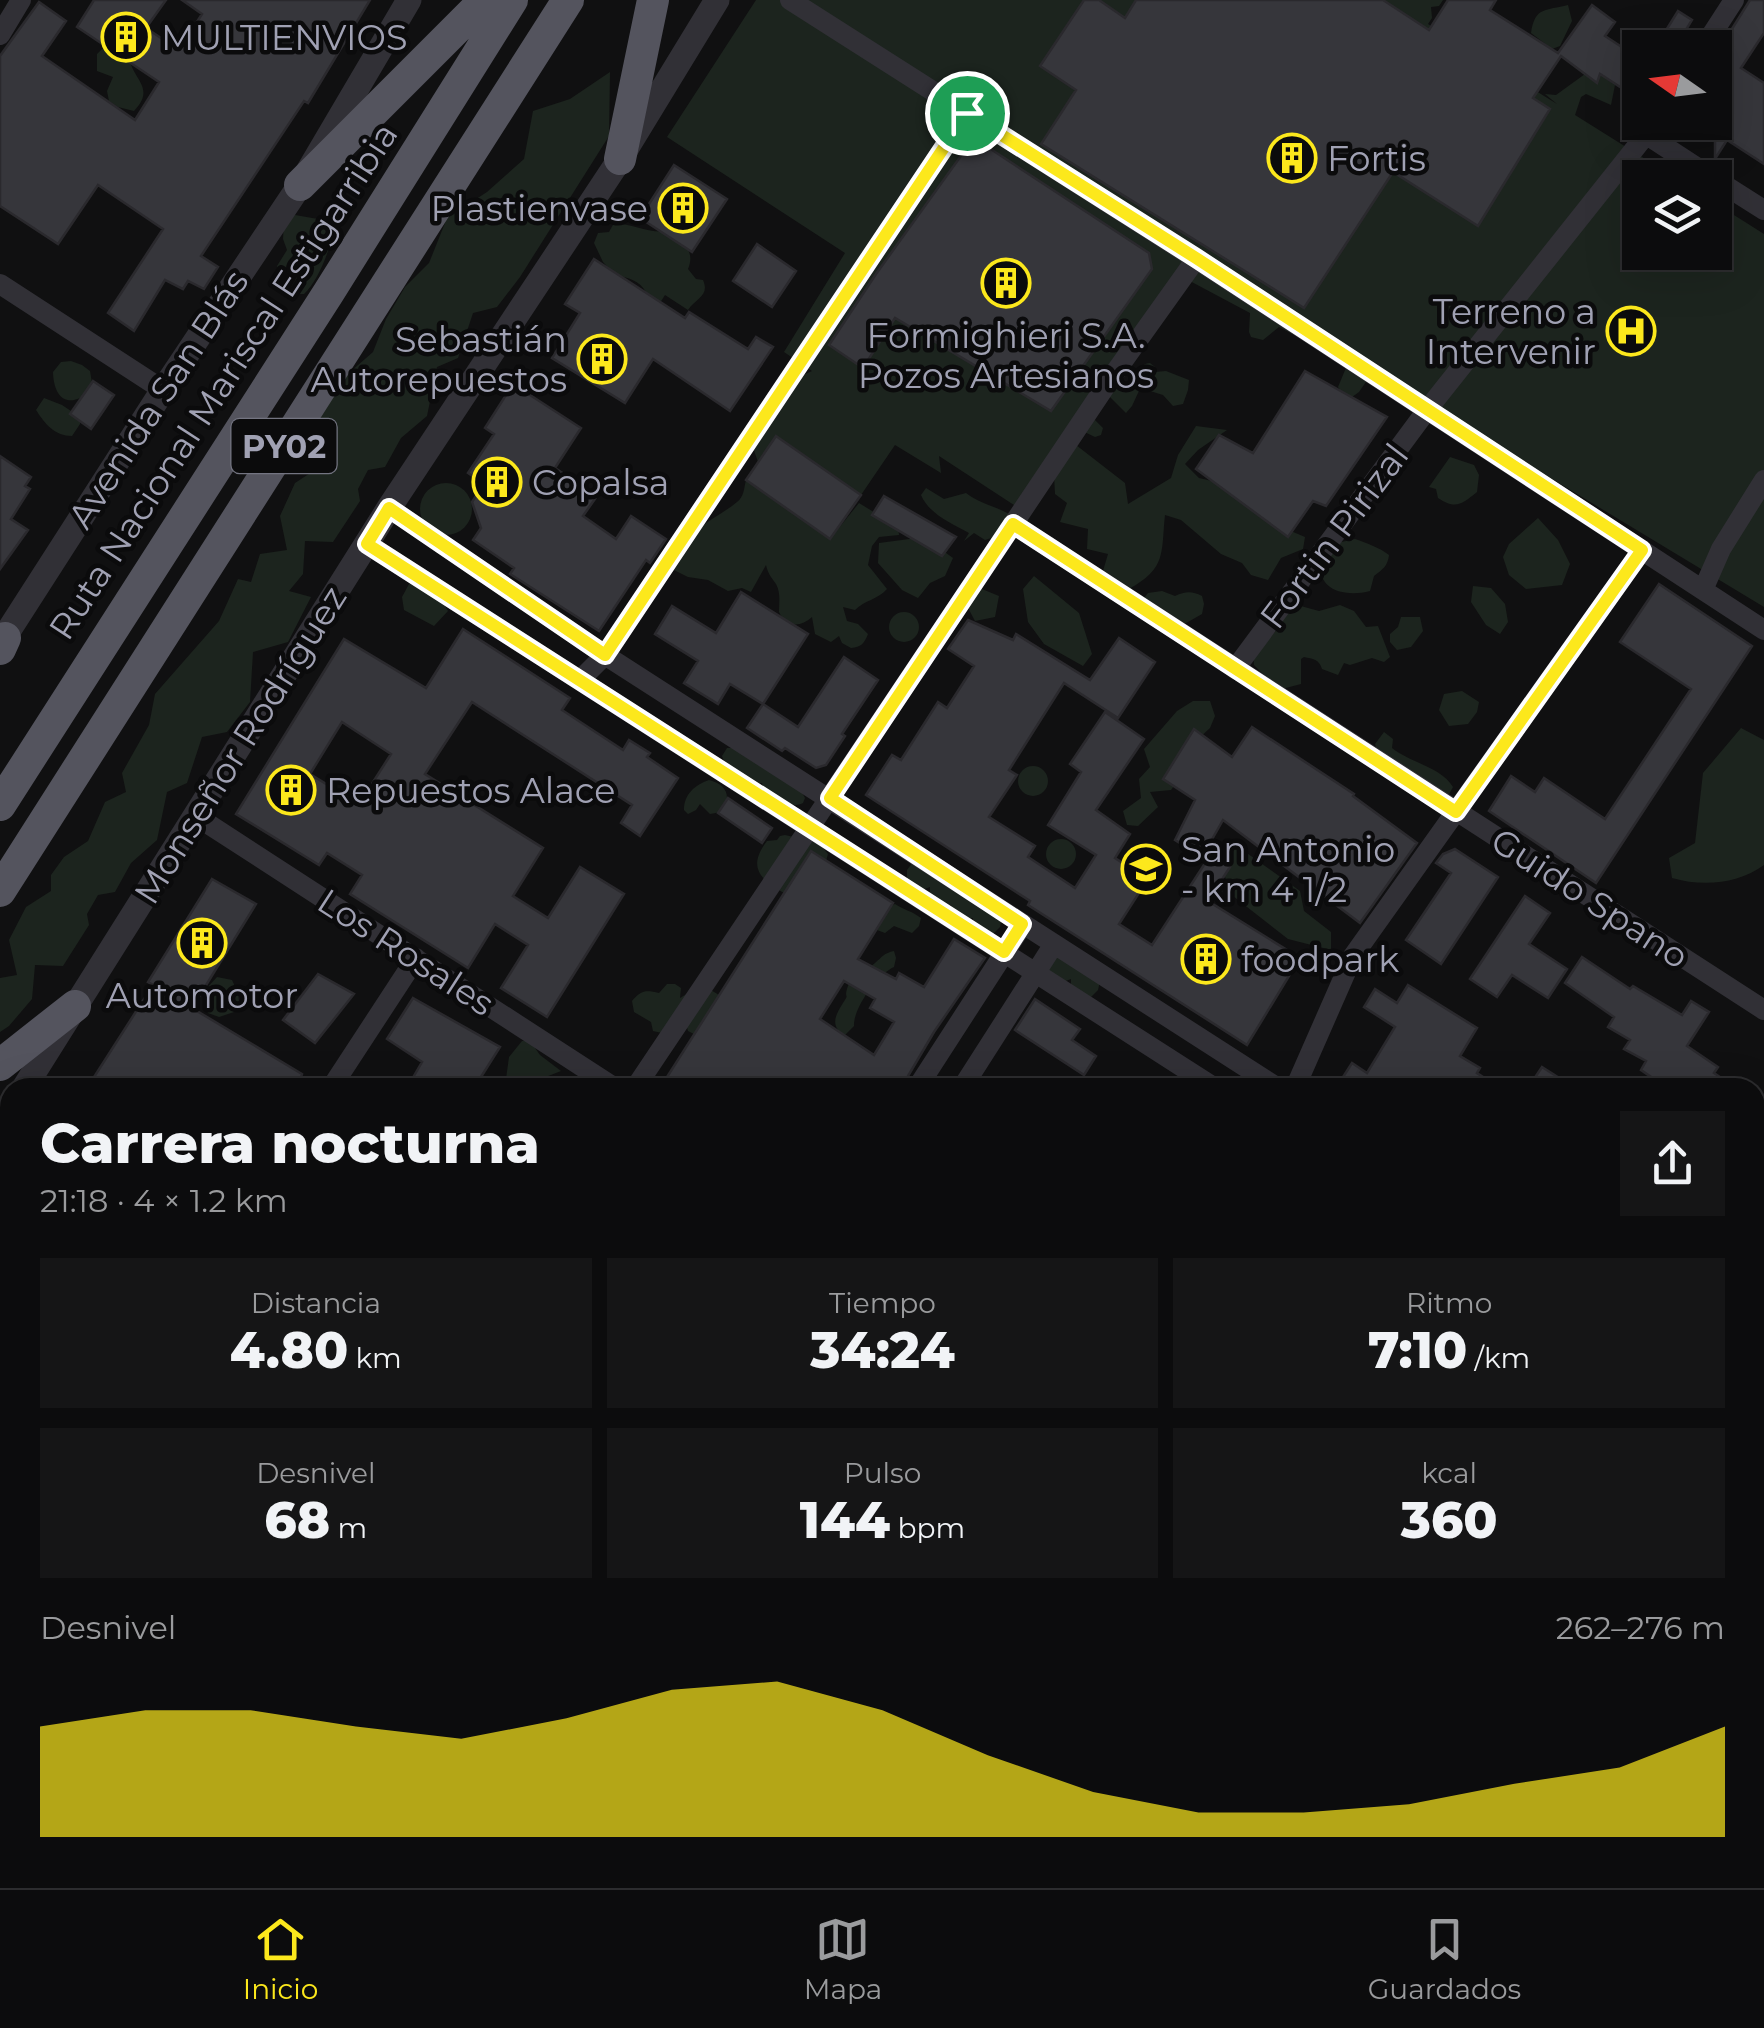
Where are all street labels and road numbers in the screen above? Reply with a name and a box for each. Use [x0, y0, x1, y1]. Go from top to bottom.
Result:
street label: Ruta Nacional Mariscal Estigarribia [40, 115, 406, 647]
street label: Avenida San Blás [59, 262, 257, 536]
road number: PY02 [232, 419, 336, 473]
street label: Fortin Pirizal [1251, 435, 1417, 637]
street label: Monseñor Rodríguez [125, 578, 355, 912]
street label: Guido Spano [1483, 818, 1697, 978]
street label: Los Rosales [310, 879, 502, 1025]

